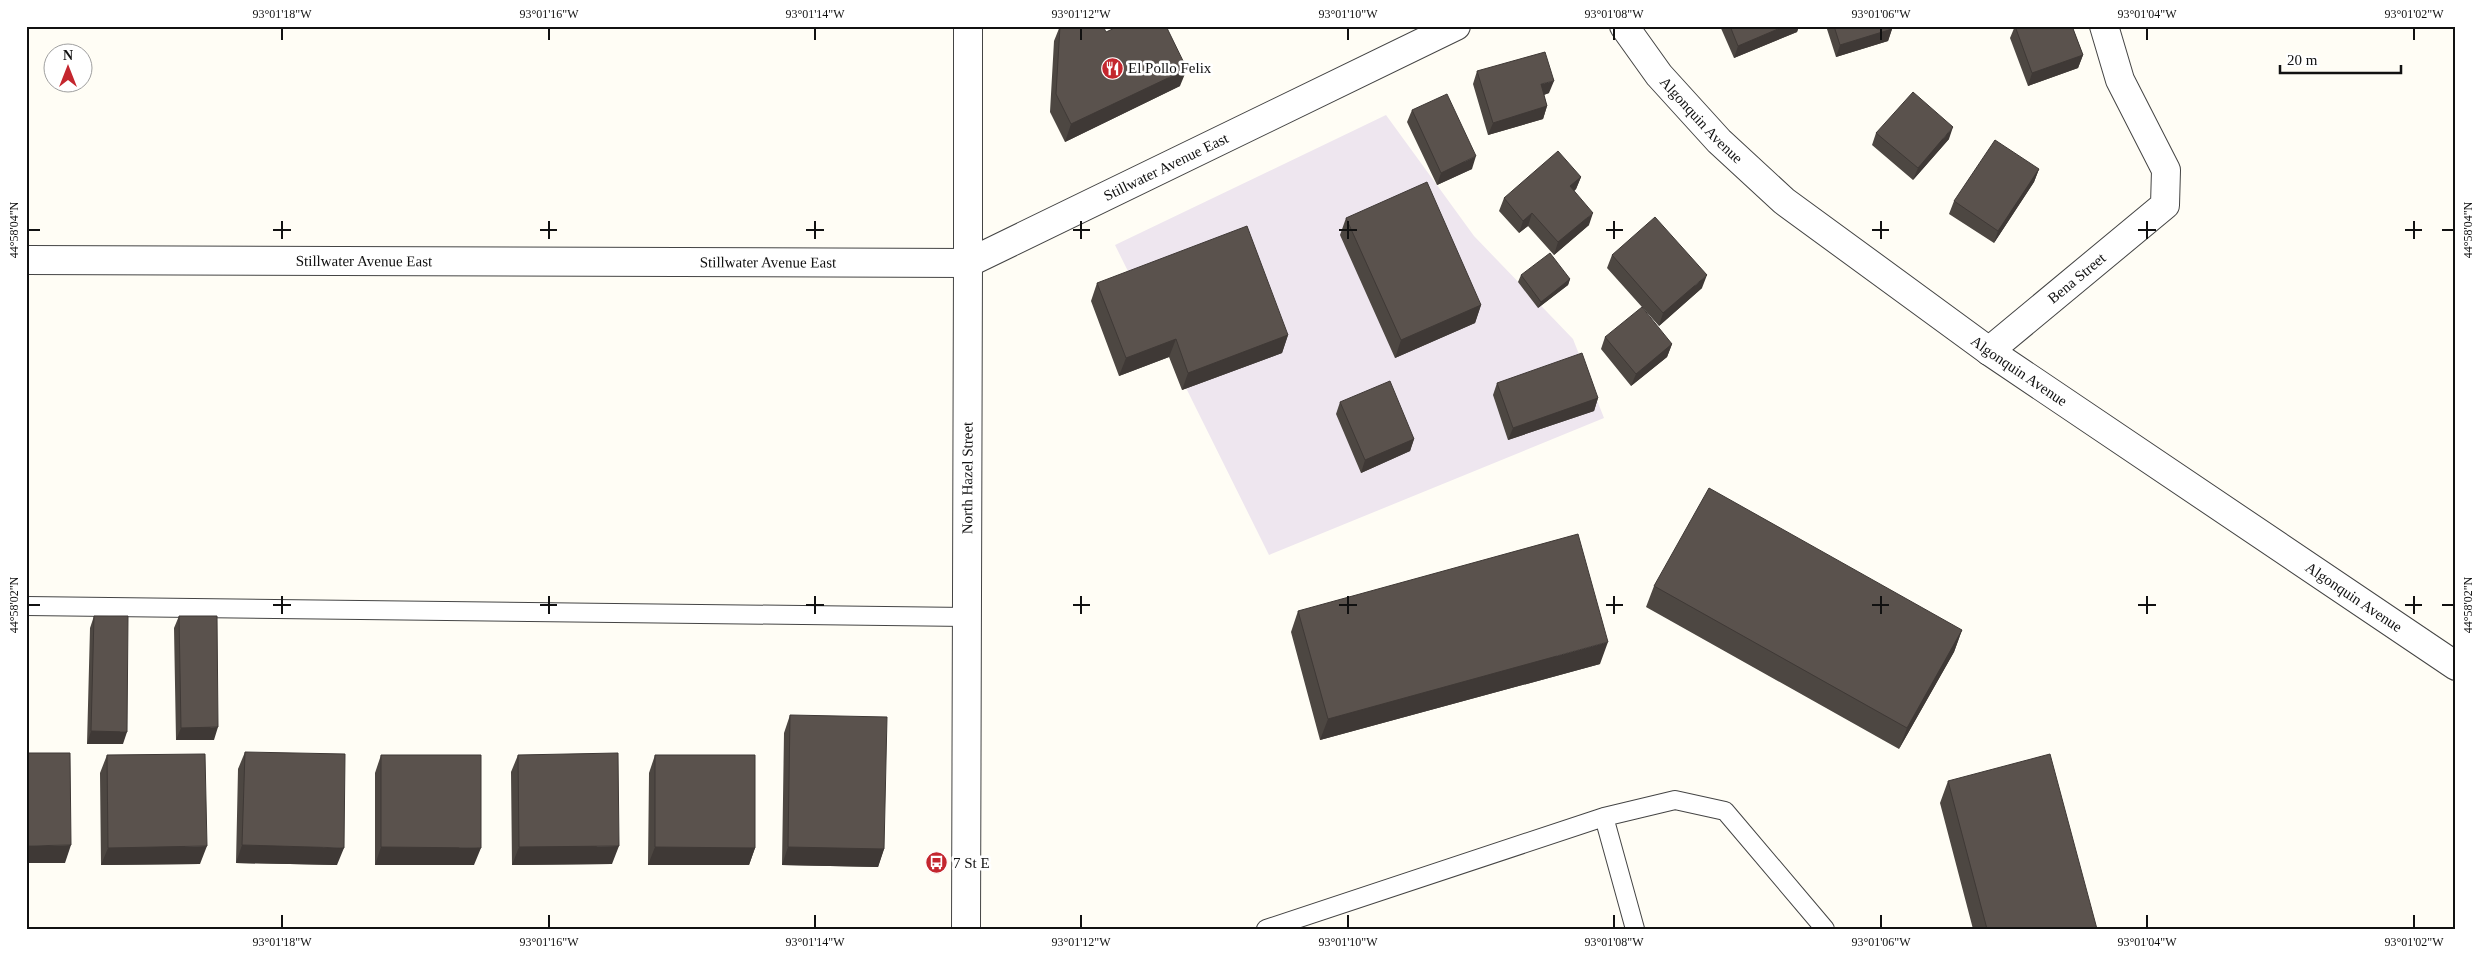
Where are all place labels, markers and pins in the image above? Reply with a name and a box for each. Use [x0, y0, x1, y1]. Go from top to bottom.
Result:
restaurant icon: El Pollo Felix [1100, 56, 1124, 80]
place label: El Pollo Felix [1128, 60, 1212, 76]
bus stop icon: 7 St E [925, 851, 949, 875]
place label: 7 St E [953, 855, 990, 871]

